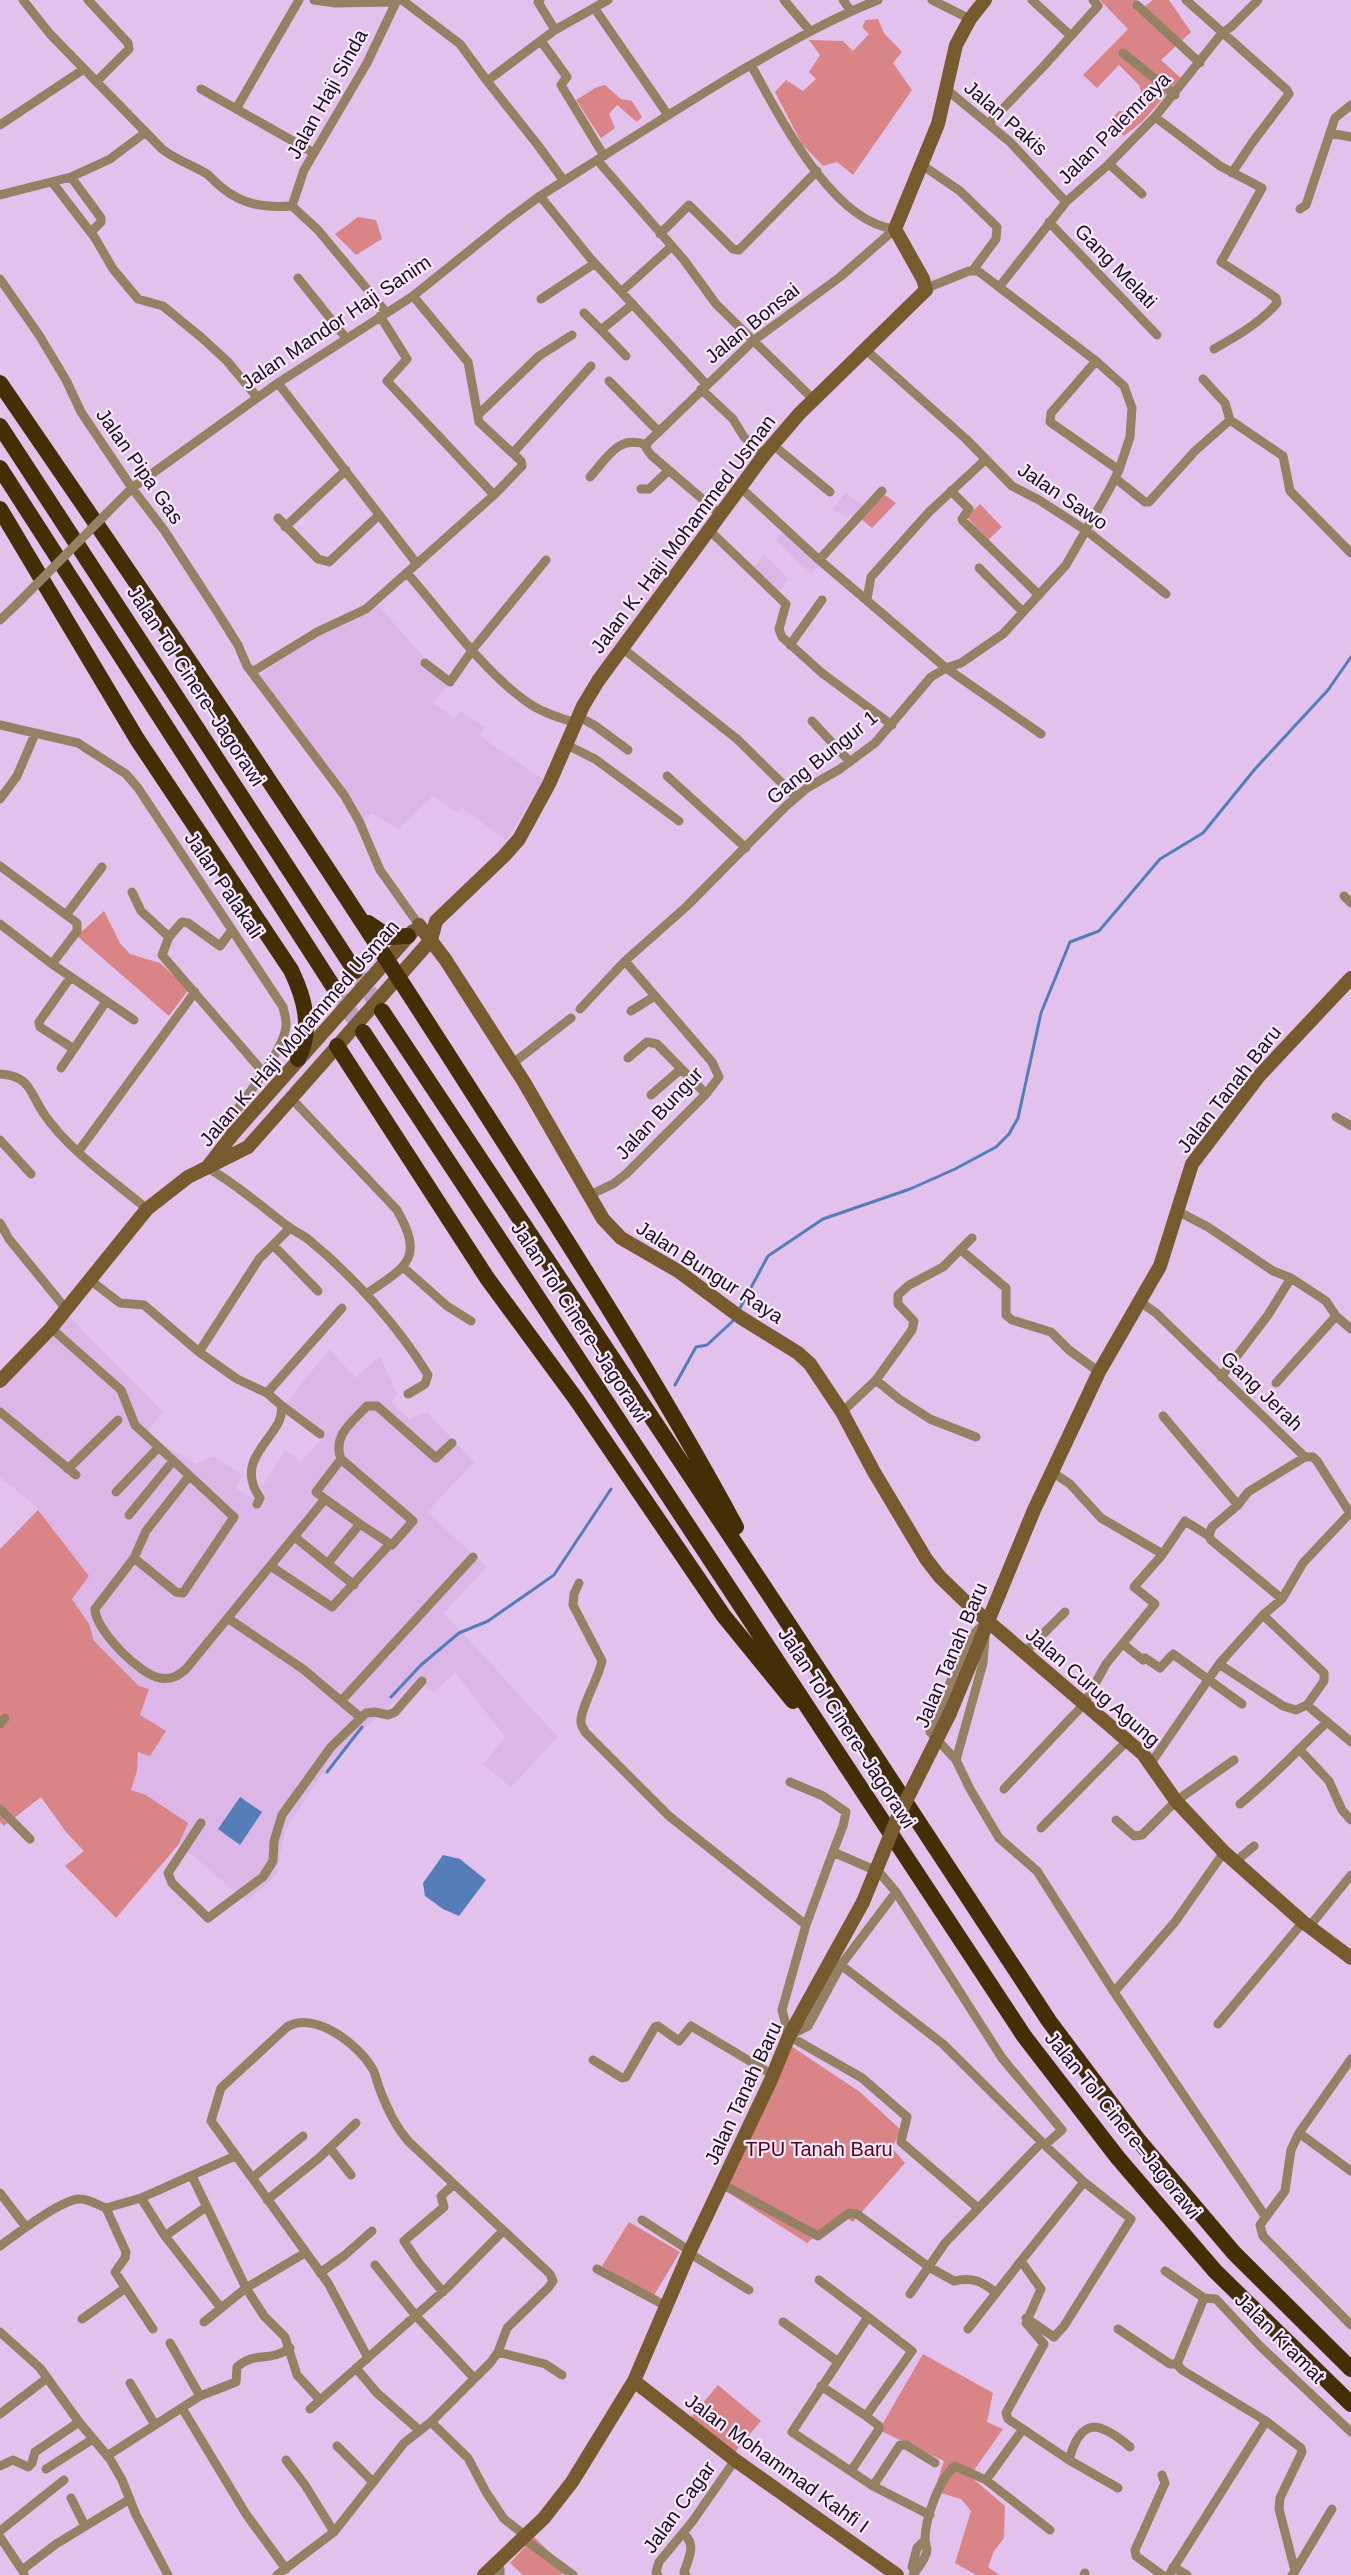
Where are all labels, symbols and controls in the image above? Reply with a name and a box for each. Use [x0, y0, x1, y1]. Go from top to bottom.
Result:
street label: Jalan Haji Sinda [282, 25, 372, 163]
street label: Jalan Palemraya [1054, 67, 1175, 188]
street label: Jalan Pakis [960, 76, 1052, 160]
street label: Gang Melati [1071, 220, 1161, 312]
street label: Jalan Mandor Haji Sanim [237, 250, 435, 394]
street label: Jalan Bonsai [701, 278, 803, 368]
street label: Jalan Pipa Gas [92, 404, 188, 528]
street label: Jalan K. Haji Mohammed Usman [586, 411, 780, 657]
street label: Jalan Sawo [1014, 458, 1112, 534]
street label: Jalan Tol Cinere–Jagorawi [123, 582, 269, 790]
street label: Gang Bungur 1 [762, 706, 882, 808]
street label: Jalan Palakali [180, 828, 268, 942]
street label: Jalan K. Haji Mohammed Usman [195, 915, 403, 1151]
street label: Jalan Tanah Baru [1173, 1021, 1285, 1157]
street label: Jalan Bungur [611, 1062, 707, 1164]
street label: Jalan Bungur Raya [633, 1216, 788, 1328]
street label: Jalan Tol Cinere–Jagorawi [507, 1218, 653, 1426]
street label: Gang Jerah [1217, 1347, 1307, 1435]
street label: Jalan Tanah Baru [911, 1579, 991, 1731]
street label: Jalan Curug Agung [1022, 1623, 1164, 1751]
street label: Jalan Tol Cinere–Jagorawi [774, 1624, 920, 1832]
street label: Jalan Tanah Baru [700, 2018, 786, 2168]
street label: Jalan Tol Cinere–Jagorawi [1041, 2027, 1205, 2223]
park label: TPU Tanah Baru [745, 2138, 893, 2160]
street label: Jalan Kramat [1231, 2289, 1330, 2388]
street label: Jalan Mohammad Kahfi I [681, 2389, 873, 2537]
street label: Jalan Cagar [638, 2457, 720, 2557]

